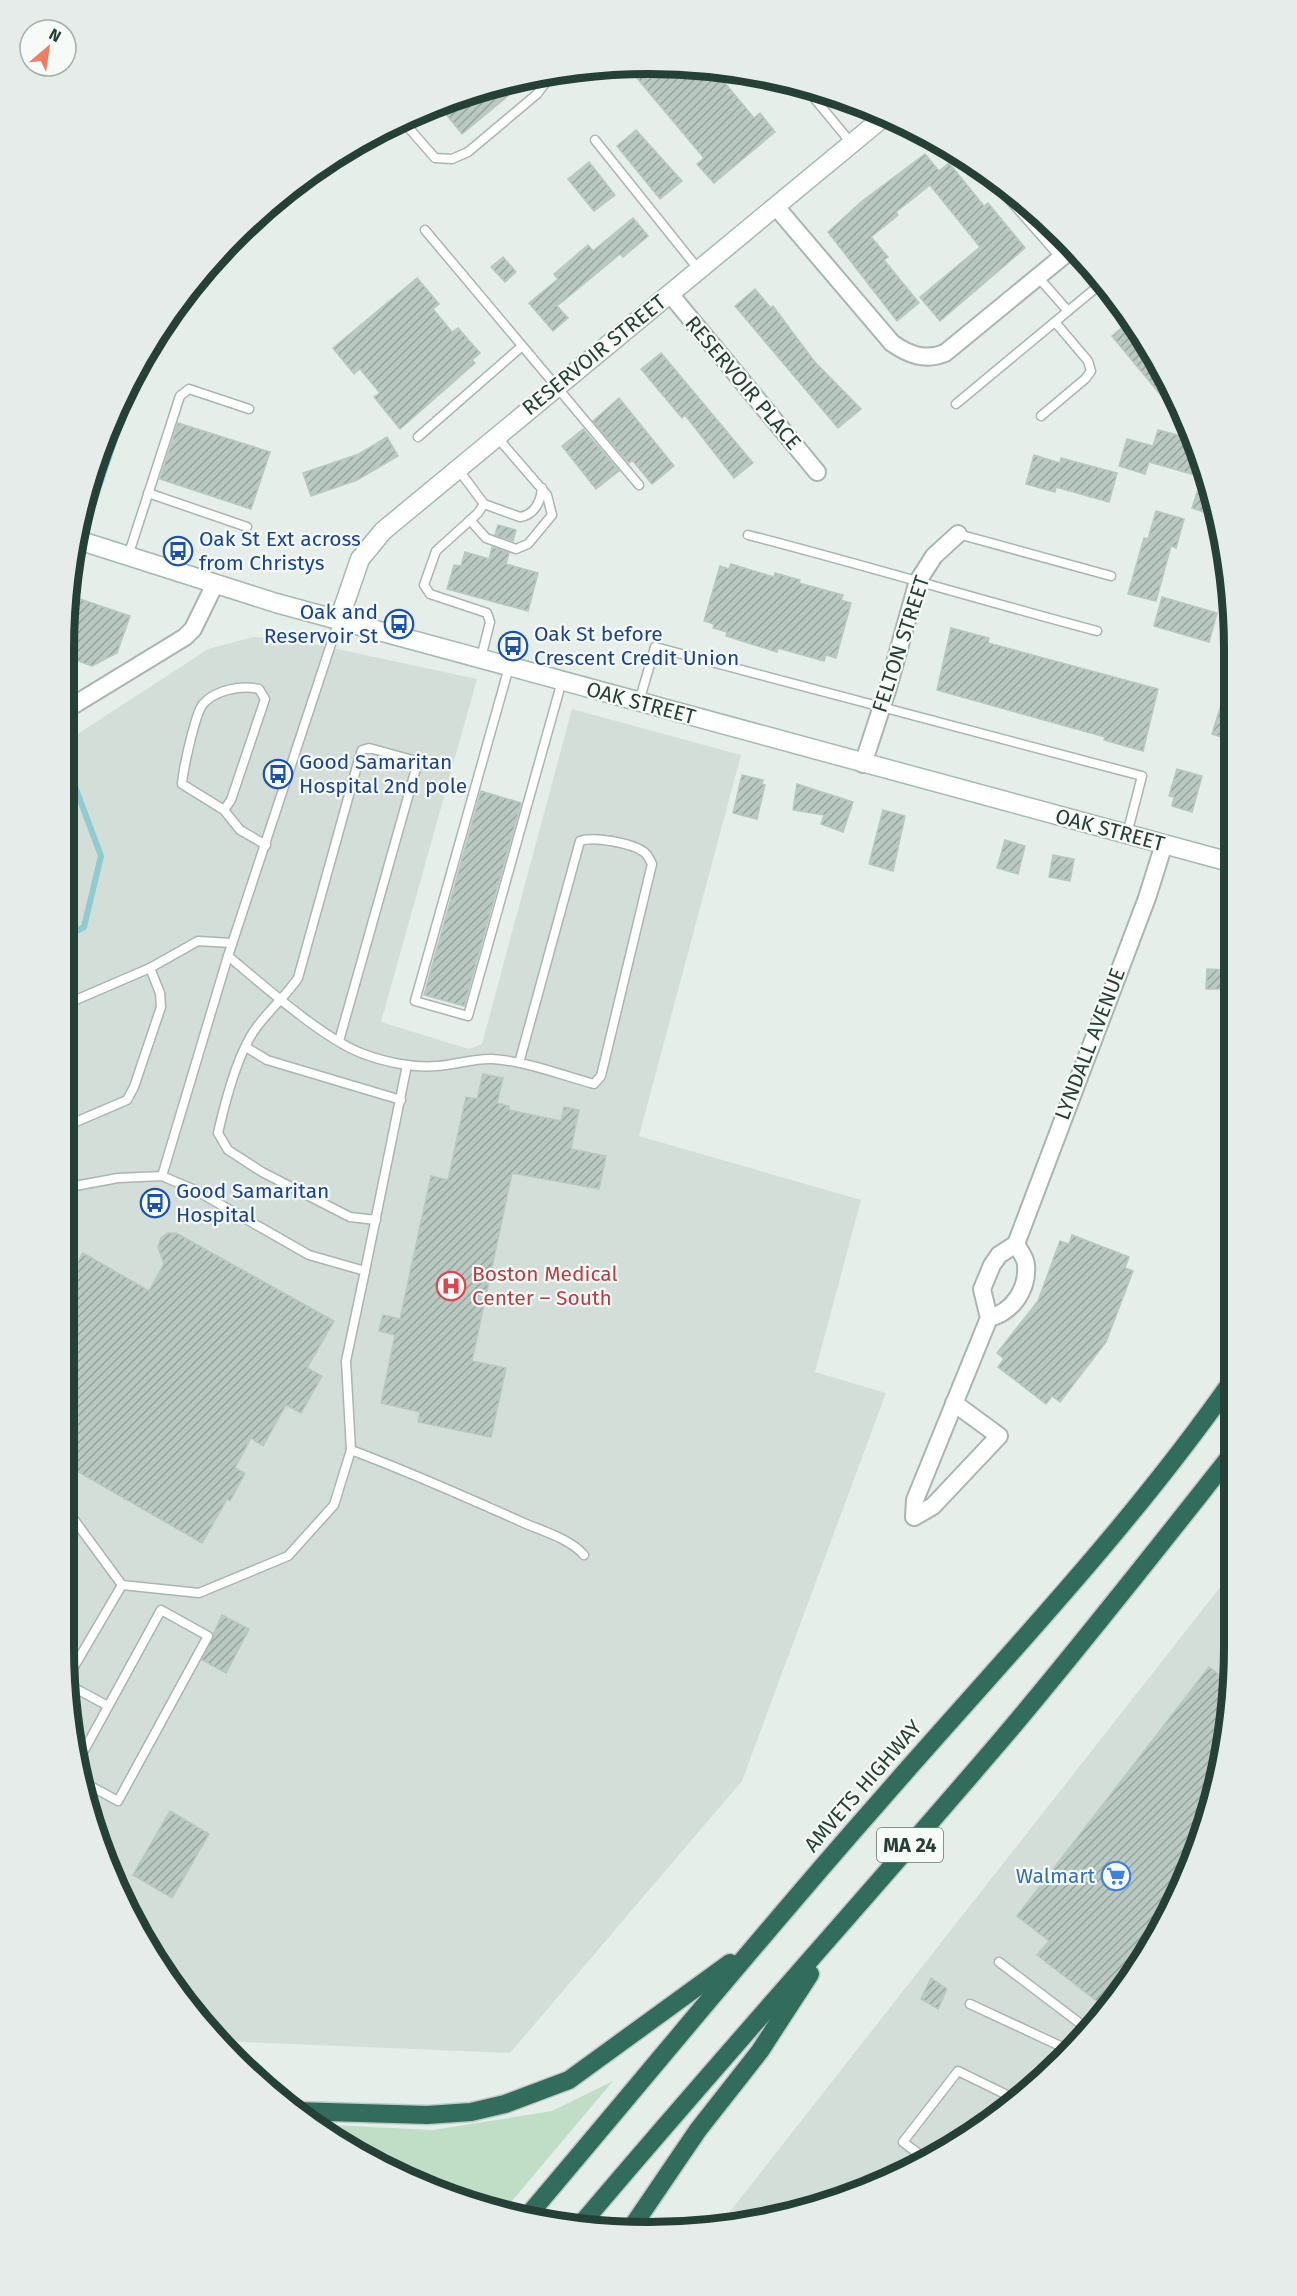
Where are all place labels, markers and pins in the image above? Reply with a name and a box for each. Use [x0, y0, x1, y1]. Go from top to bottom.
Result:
place label: Oak St Ext across from Christys [199, 526, 361, 576]
bus stop icon: Oak St Ext across from Christys [162, 535, 194, 567]
place label: Oak and Reservoir St [264, 599, 378, 649]
bus stop icon: Oak and Reservoir St [383, 608, 415, 640]
place label: Oak St before Crescent Credit Union [534, 621, 739, 671]
bus stop icon: Oak St before Crescent Credit Union [497, 630, 529, 662]
place label: Good Samaritan Hospital 2nd pole [299, 749, 467, 799]
bus stop icon: Good Samaritan Hospital 2nd pole [262, 758, 294, 790]
place label: Good Samaritan Hospital [176, 1178, 329, 1228]
bus stop icon: Good Samaritan Hospital [139, 1187, 171, 1219]
place label: Boston Medical Center – South [472, 1261, 618, 1311]
hospital icon: Boston Medical Center – South [435, 1270, 467, 1302]
supermarket icon: Walmart [1100, 1860, 1132, 1892]
place label: Walmart [1016, 1863, 1095, 1889]

